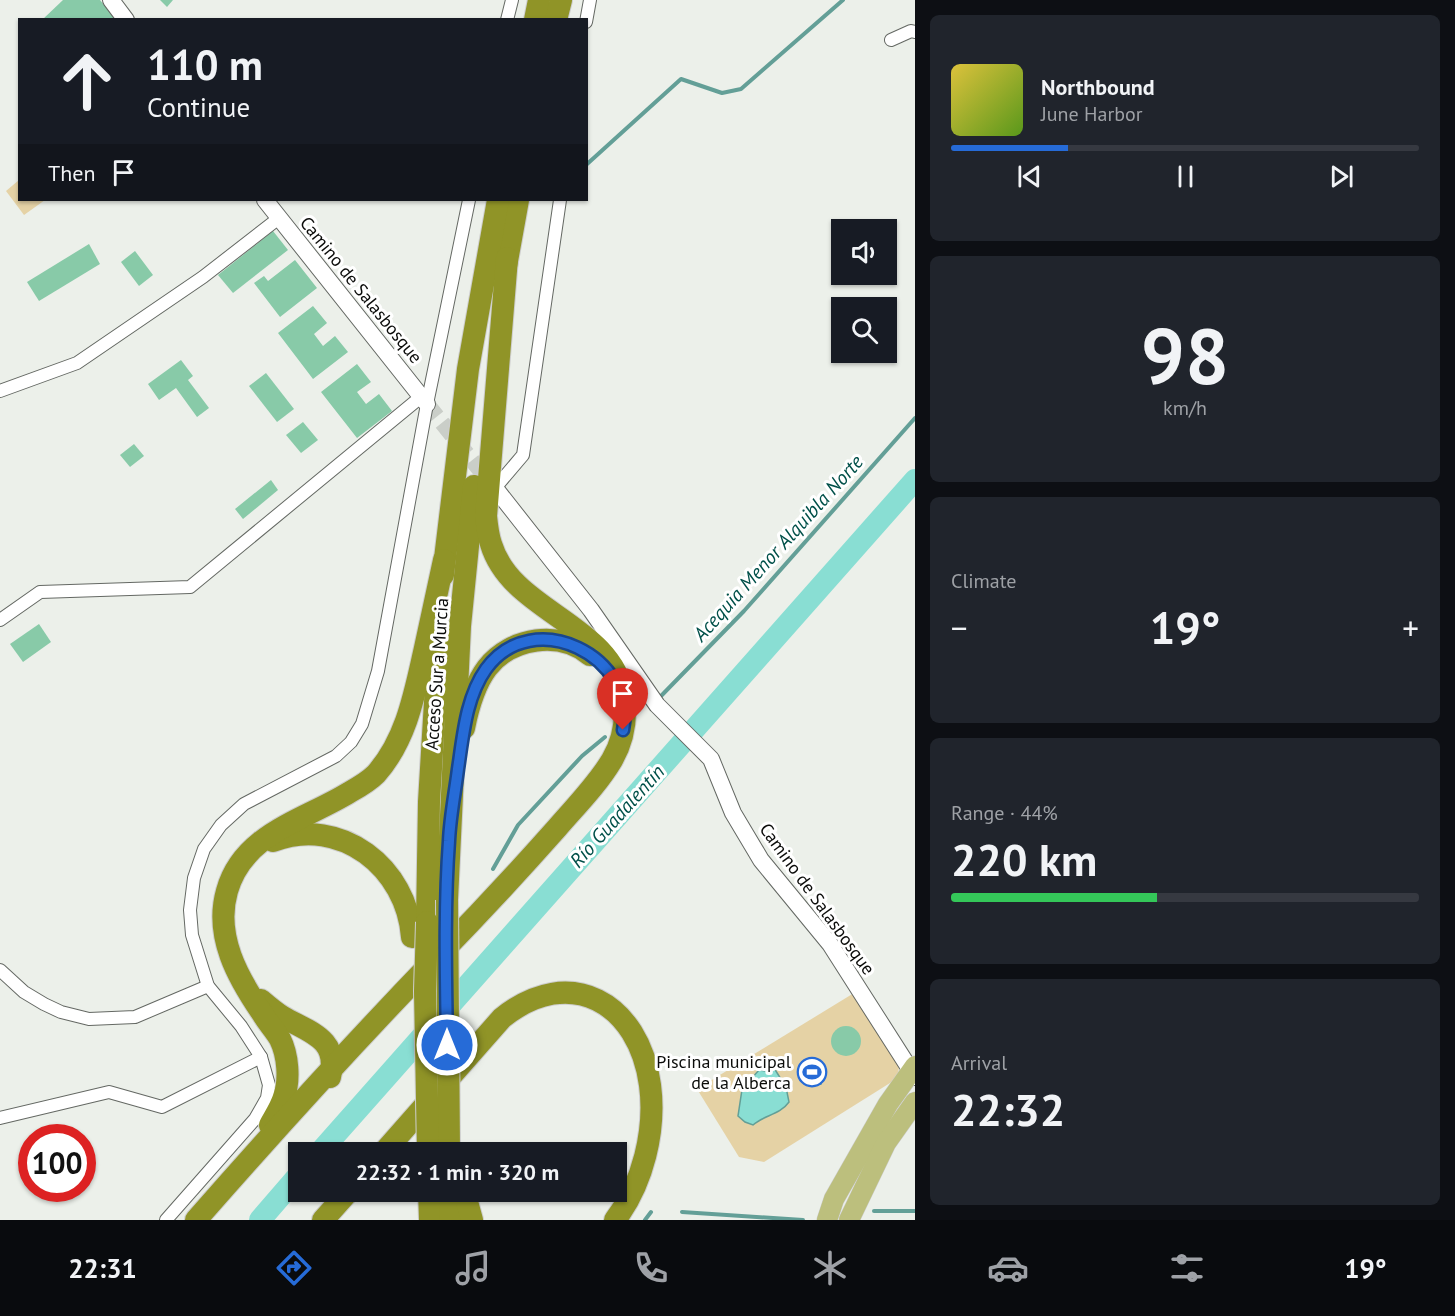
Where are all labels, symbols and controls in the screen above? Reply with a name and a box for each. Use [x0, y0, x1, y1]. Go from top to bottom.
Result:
text: 110 m [147, 37, 263, 92]
icon: ahead [48, 42, 126, 120]
text: Northbound [1041, 73, 1155, 101]
text: Continue [147, 90, 250, 124]
text: June Harbor [1041, 101, 1143, 127]
icon: arrive [107, 156, 140, 189]
text: Then [48, 159, 95, 187]
icon: previous [1013, 160, 1046, 193]
icon: pause [1169, 160, 1202, 193]
icon: next [1325, 160, 1358, 193]
street label: Camino de Salasbosque [295, 212, 428, 368]
map controls [831, 219, 897, 363]
button: sound [831, 219, 897, 285]
button: search [831, 297, 897, 363]
text: 98 [1141, 305, 1229, 406]
text: km/h [1163, 395, 1207, 421]
water label: Acequia Menor Alquibla Norte [687, 449, 869, 648]
text: Climate [951, 568, 1017, 594]
street label: Acceso Sur a Murcia [420, 597, 453, 751]
text: 19° [1150, 598, 1220, 656]
text: − [951, 606, 968, 649]
text: + [1402, 606, 1419, 649]
pin [597, 668, 648, 730]
icon: arrive [606, 677, 639, 710]
water label: Río Guadalentín [564, 759, 670, 873]
text: Range · 44% [951, 800, 1058, 826]
street label: Camino de Salasbosque [755, 818, 880, 979]
text: 220 km [951, 830, 1097, 888]
position arrow [415, 1013, 479, 1077]
place label: Piscina municipal de la Alberca [656, 1050, 792, 1094]
text: Arrival [951, 1050, 1007, 1076]
sports icon: Piscina municipal de la Alberca [796, 1056, 828, 1088]
text: 22:32 [951, 1080, 1065, 1138]
speed limit sign: 100 [18, 1124, 96, 1202]
text: 22:32 · 1 min · 320 m [356, 1158, 559, 1186]
icon: directions [273, 1247, 315, 1289]
icon: music [452, 1247, 494, 1289]
icon: phone [630, 1247, 672, 1289]
icon: climate [809, 1247, 851, 1289]
icon: car [987, 1247, 1029, 1289]
icon: filters [1166, 1247, 1208, 1289]
text: 22:31 [68, 1251, 137, 1285]
text: 19° [1344, 1251, 1387, 1285]

